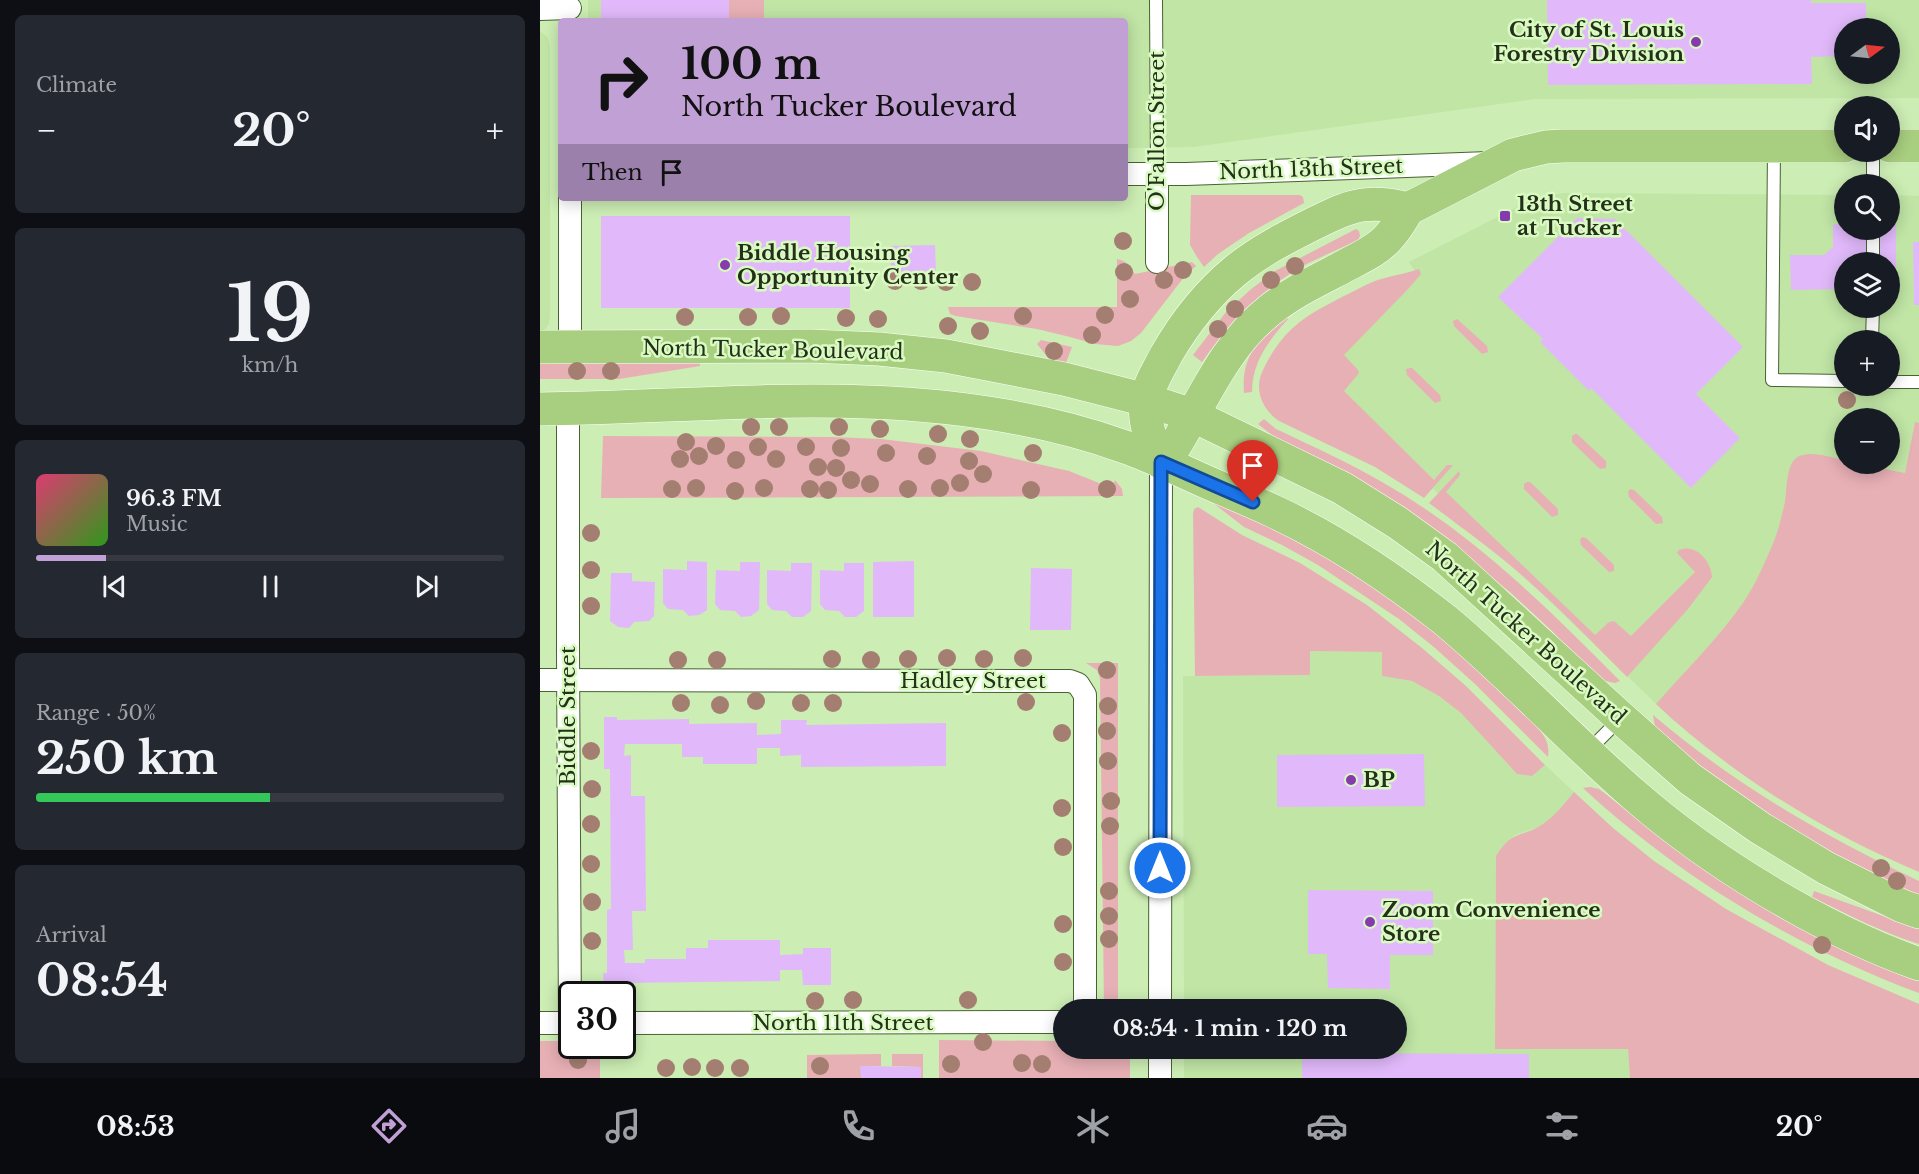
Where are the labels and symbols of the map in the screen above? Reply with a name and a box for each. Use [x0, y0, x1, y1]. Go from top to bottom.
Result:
place label: City of St. Louis Forestry Division [1493, 17, 1684, 67]
north arrow [1834, 18, 1900, 84]
marker: City of St. Louis Forestry Division [1689, 35, 1703, 49]
street label: O'Fallon Street [1144, 51, 1170, 211]
street label: North 13th Street [1218, 153, 1404, 185]
place label: 13th Street at Tucker [1517, 191, 1633, 241]
marker: 13th Street at Tucker [1498, 209, 1512, 223]
place label: Biddle Housing Opportunity Center [737, 240, 959, 290]
marker: Biddle Housing Opportunity Center [718, 258, 732, 272]
street label: North Tucker Boulevard [642, 335, 904, 365]
pin [1227, 440, 1278, 502]
street label: North Tucker Boulevard [1420, 536, 1632, 730]
street label: Biddle Street [555, 646, 581, 786]
street label: Hadley Street [900, 668, 1046, 694]
place label: BP [1363, 767, 1395, 793]
marker: BP [1344, 773, 1358, 787]
position arrow [1128, 836, 1192, 900]
place label: Zoom Convenience Store [1382, 897, 1601, 947]
marker: Zoom Convenience Store [1363, 915, 1377, 929]
speed limit sign: 30 [558, 981, 636, 1059]
street label: North 11th Street [753, 1010, 933, 1036]

